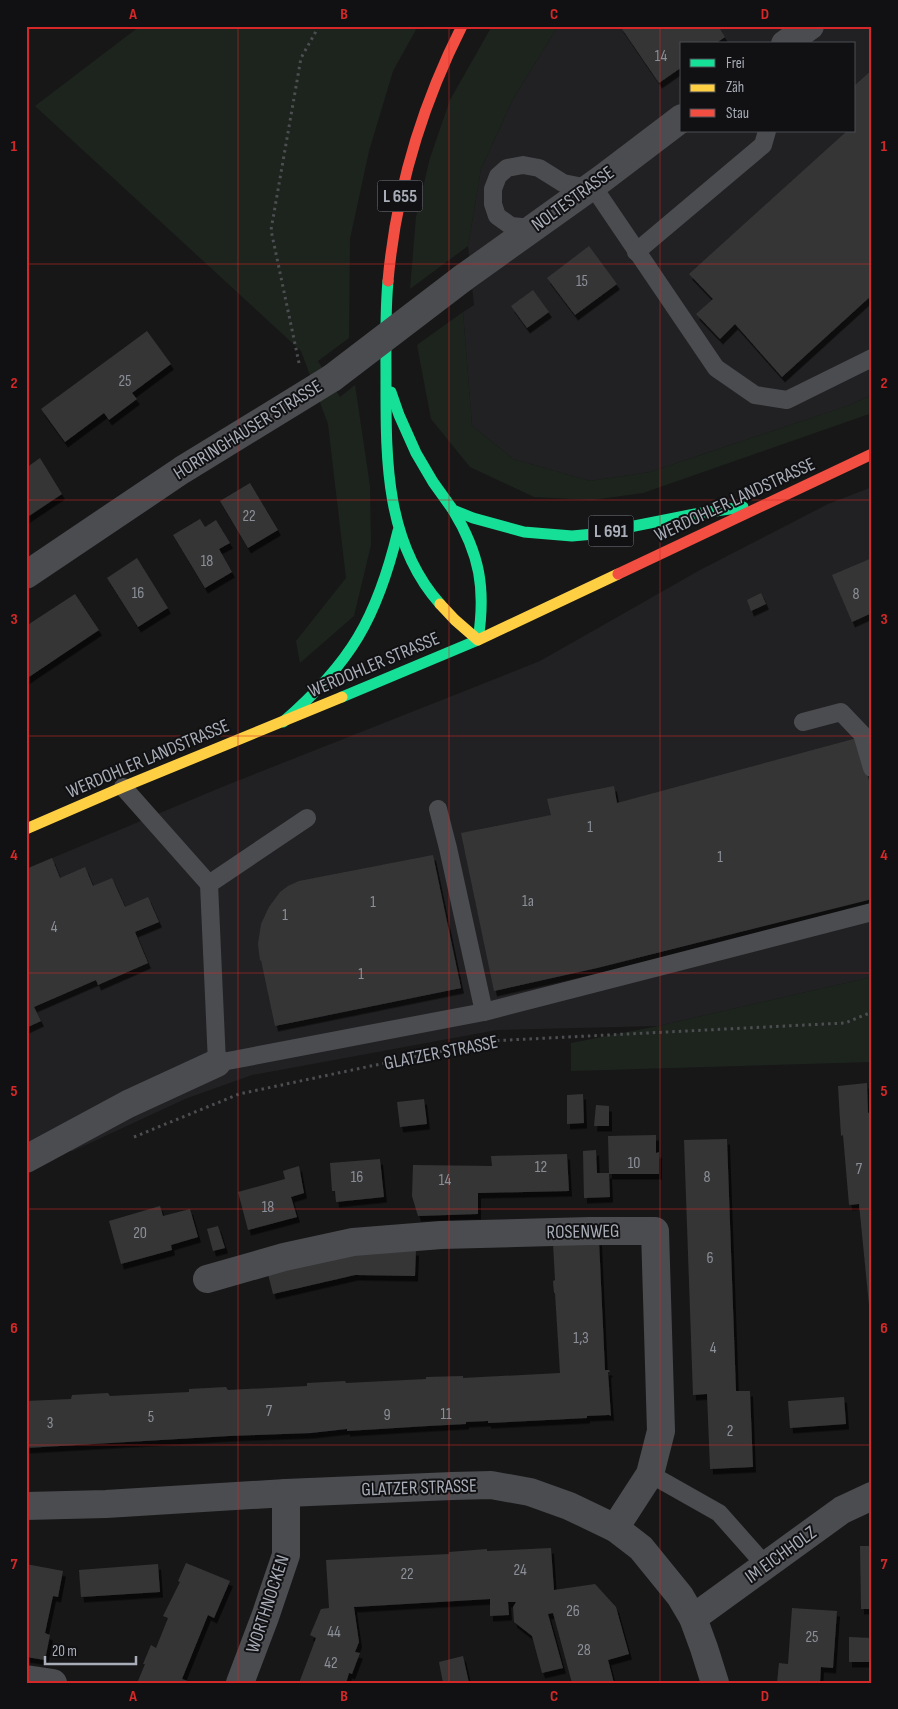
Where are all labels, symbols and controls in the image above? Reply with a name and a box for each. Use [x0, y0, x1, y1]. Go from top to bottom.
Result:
text: A [128, 5, 137, 24]
text: B [340, 5, 348, 24]
text: C [550, 5, 558, 24]
text: D [761, 5, 769, 24]
legend [680, 42, 856, 132]
house number: 14 [655, 47, 667, 66]
text: Frei [726, 54, 745, 73]
text: Zäh [726, 78, 744, 97]
text: Stau [726, 104, 749, 123]
text: 1 [11, 137, 18, 156]
text: 1 [881, 137, 888, 156]
street label: NOLTESTRASSE [527, 161, 619, 237]
road number: L 655 [378, 180, 422, 212]
house number: 15 [576, 272, 588, 291]
house number: 25 [118, 372, 132, 391]
text: 2 [10, 374, 18, 393]
text: 2 [880, 374, 888, 393]
street label: HORRINGHAUSER STRASSE [170, 375, 326, 485]
street label: WERDOHLER LANDSTRASSE [651, 453, 819, 547]
house number: 22 [242, 507, 256, 526]
road number: L 691 [588, 516, 634, 546]
house number: 18 [201, 552, 213, 571]
house number: 16 [132, 584, 144, 603]
house number: 8 [852, 585, 860, 604]
text: 3 [10, 610, 18, 629]
text: 3 [880, 610, 888, 629]
street label: WERDOHLER STRASSE [305, 627, 443, 703]
street label: WERDOHLER LANDSTRASSE [63, 714, 233, 804]
house number: 1 [587, 818, 593, 837]
text: 4 [10, 846, 18, 865]
text: 4 [880, 846, 888, 865]
house number: 1 [717, 848, 723, 867]
house number: 1a [522, 892, 534, 911]
house number: 1 [370, 893, 376, 912]
house number: 1 [282, 906, 288, 925]
house number: 4 [51, 918, 58, 937]
house number: 1 [358, 965, 364, 984]
street label: GLATZER STRASSE [382, 1031, 500, 1075]
text: 5 [10, 1082, 18, 1101]
text: 5 [880, 1082, 888, 1101]
house number: 10 [628, 1154, 640, 1173]
house number: 12 [535, 1158, 547, 1177]
house number: 7 [856, 1160, 863, 1179]
house number: 16 [351, 1168, 363, 1187]
house number: 8 [703, 1168, 711, 1187]
house number: 14 [439, 1171, 451, 1190]
house number: 18 [262, 1198, 274, 1217]
street label: ROSENWEG [546, 1220, 620, 1244]
house number: 20 [133, 1224, 147, 1243]
house number: 6 [706, 1249, 714, 1268]
text: 6 [10, 1319, 18, 1338]
text: 6 [880, 1319, 888, 1338]
house number: 1,3 [573, 1329, 589, 1348]
house number: 4 [710, 1339, 717, 1358]
house number: 7 [266, 1402, 273, 1421]
house number: 11 [440, 1405, 452, 1424]
house number: 9 [383, 1406, 391, 1425]
house number: 5 [148, 1408, 154, 1427]
house number: 3 [47, 1414, 53, 1433]
house number: 2 [727, 1422, 733, 1441]
street label: GLATZER STRASSE [361, 1474, 477, 1502]
street label: IM EICHHOLZ [741, 1521, 821, 1589]
street label: WORTHNOCKEN [241, 1552, 295, 1656]
text: 7 [11, 1555, 18, 1574]
text: 7 [881, 1555, 888, 1574]
house number: 24 [513, 1561, 527, 1580]
house number: 22 [400, 1565, 414, 1584]
house number: 26 [566, 1602, 580, 1621]
house number: 44 [327, 1623, 341, 1642]
house number: 25 [805, 1628, 819, 1647]
scale bar [45, 1634, 136, 1666]
house number: 28 [577, 1641, 591, 1660]
text: 20 m [52, 1642, 77, 1661]
house number: 42 [324, 1654, 338, 1673]
text: A [128, 1687, 137, 1706]
text: B [340, 1687, 348, 1706]
text: C [550, 1687, 558, 1706]
text: D [761, 1687, 769, 1706]

